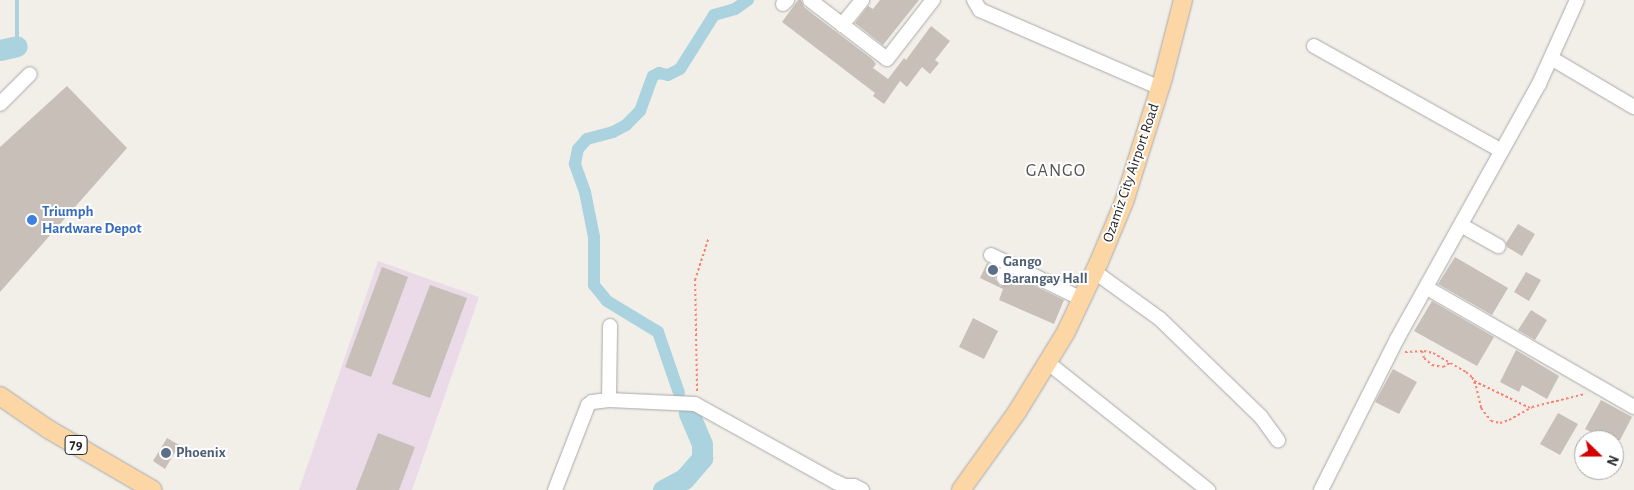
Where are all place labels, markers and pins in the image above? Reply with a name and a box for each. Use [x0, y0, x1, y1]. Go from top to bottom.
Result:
place label: Triumph Hardware Depot [42, 202, 141, 237]
marker: Triumph Hardware Depot [26, 214, 38, 226]
place label: Gango Barangay Hall [1003, 252, 1088, 287]
marker: Gango Barangay Hall [987, 264, 999, 276]
place label: Phoenix [176, 444, 226, 462]
marker: Phoenix [160, 447, 172, 459]

